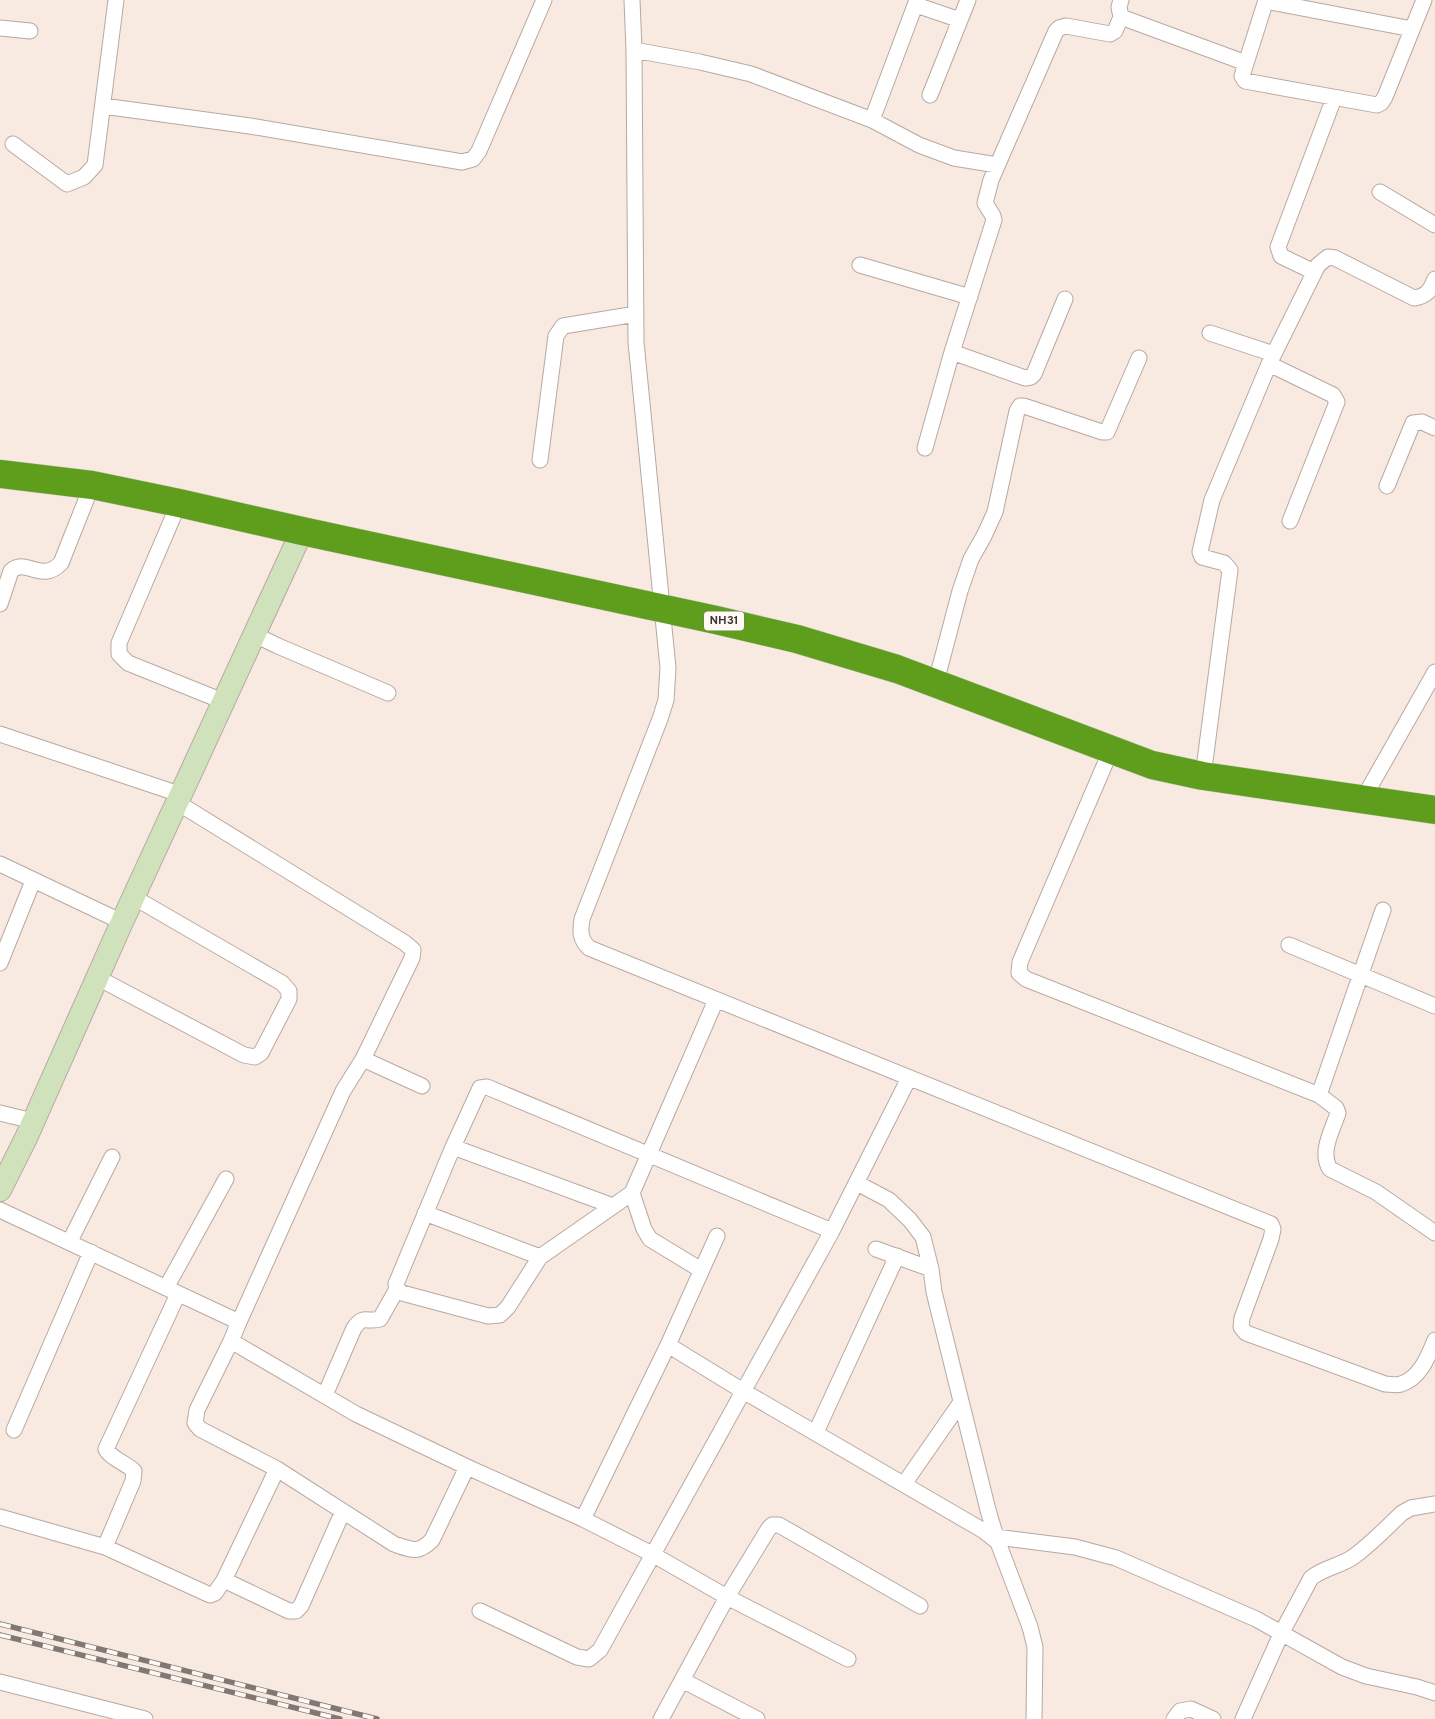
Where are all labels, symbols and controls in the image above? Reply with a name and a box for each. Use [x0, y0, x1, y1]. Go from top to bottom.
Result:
road number: NH31 [704, 612, 744, 630]

